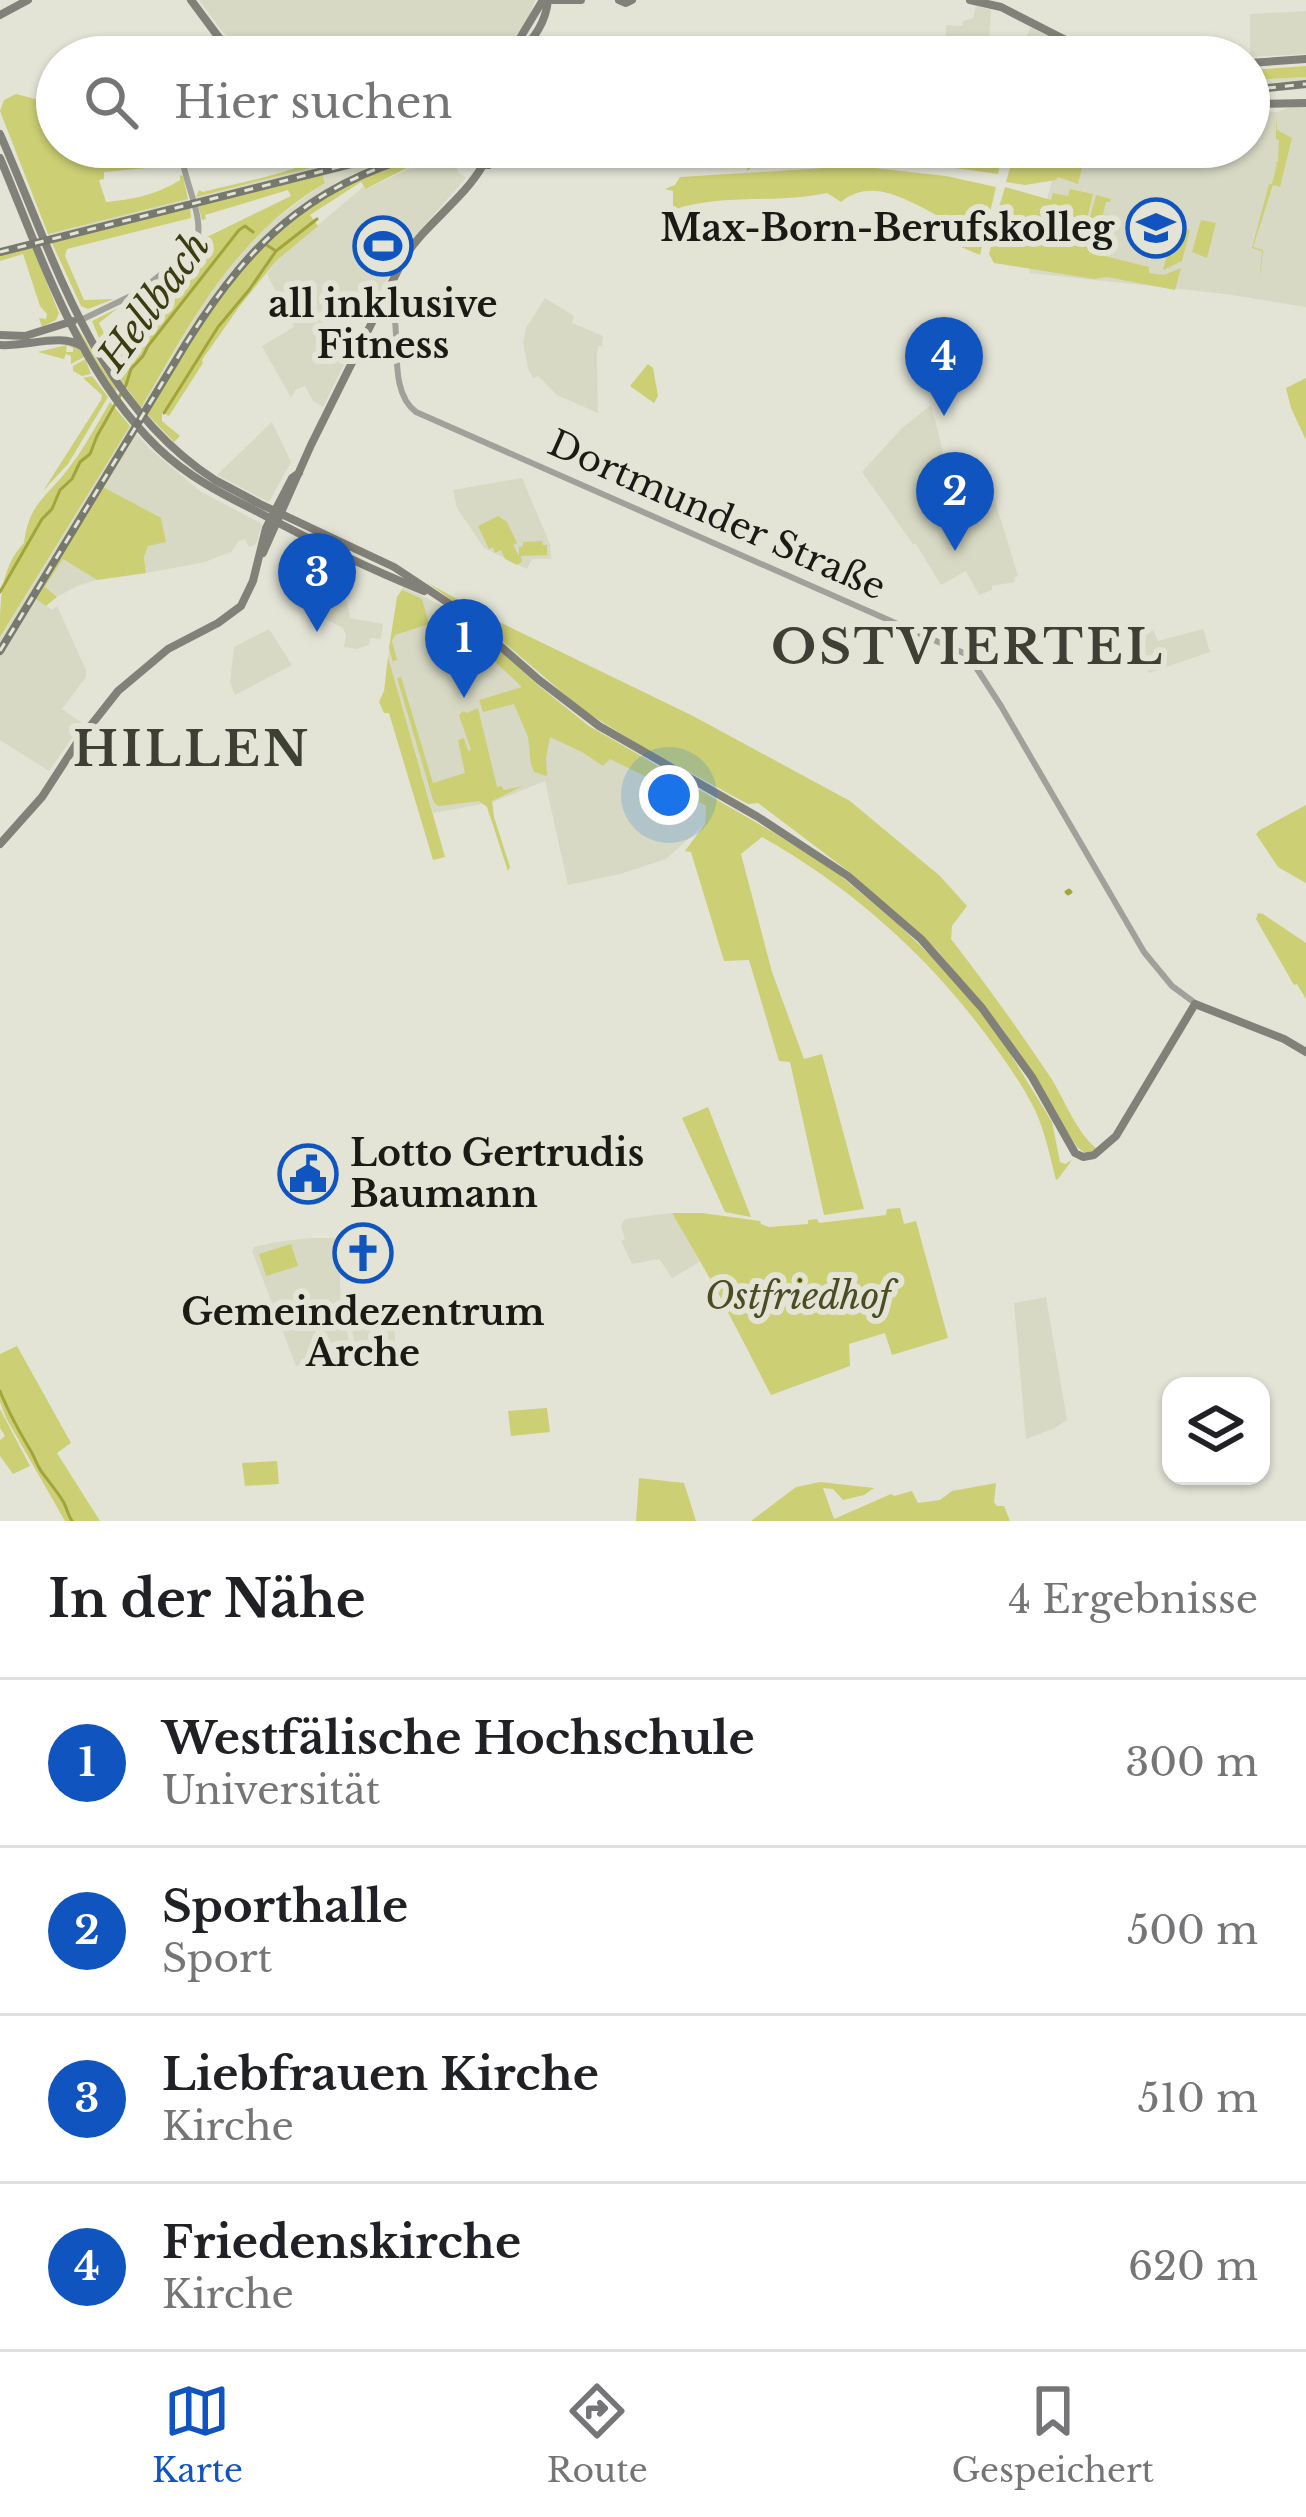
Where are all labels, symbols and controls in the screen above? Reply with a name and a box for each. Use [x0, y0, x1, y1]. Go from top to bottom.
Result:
search box [36, 36, 1270, 168]
icon: search [78, 69, 144, 135]
text: Hier suchen [174, 74, 452, 130]
school or university icon: Max-Born-Berufskolleg [1125, 197, 1187, 259]
place label: Max-Born-Berufskolleg [660, 206, 1115, 251]
sports icon: all inklusive Fitness [352, 215, 414, 277]
water label: Hellbach [86, 222, 220, 381]
place label: all inklusive Fitness [268, 282, 498, 368]
pin: 4 [905, 317, 983, 416]
street label: Dortmunder Straße [541, 420, 893, 610]
pin: 2 [916, 452, 994, 551]
pin: 3 [278, 533, 356, 632]
pin: 1 [425, 599, 503, 698]
district label: OSTVIERTEL [771, 617, 1165, 677]
district label: HILLEN [73, 719, 311, 779]
your location [639, 765, 699, 825]
place label: Lotto Gertrudis Baumann [350, 1131, 644, 1217]
public building icon: Lotto Gertrudis Baumann [277, 1143, 339, 1205]
church icon: Gemeindezentrum Arche [332, 1222, 394, 1284]
park label: Ostfriedhof [705, 1274, 899, 1319]
place label: Gemeindezentrum Arche [181, 1290, 545, 1376]
map controls [1162, 1377, 1270, 1485]
button: layers [1162, 1377, 1270, 1485]
text: In der Nähe [48, 1568, 366, 1631]
text: 4 Ergebnisse [1008, 1575, 1258, 1624]
text: Westfälische Hochschule [162, 1710, 755, 1766]
text: 1 [78, 1738, 96, 1787]
text: 300 m [1125, 1738, 1258, 1787]
text: Universität [162, 1766, 380, 1815]
text: Sporthalle [162, 1878, 408, 1934]
text: 2 [74, 1906, 100, 1955]
text: 500 m [1127, 1906, 1258, 1955]
text: Sport [162, 1934, 272, 1983]
text: Liebfrauen Kirche [162, 2046, 599, 2102]
text: 3 [75, 2074, 99, 2123]
text: 510 m [1138, 2074, 1258, 2123]
text: Kirche [162, 2102, 294, 2151]
text: Friedenskirche [162, 2214, 521, 2270]
text: 4 [74, 2242, 100, 2291]
text: 620 m [1128, 2242, 1258, 2291]
text: Kirche [162, 2270, 294, 2319]
tab: Karte [152, 2378, 243, 2491]
tab: Route [547, 2378, 648, 2491]
tab: Gespeichert [951, 2378, 1154, 2491]

